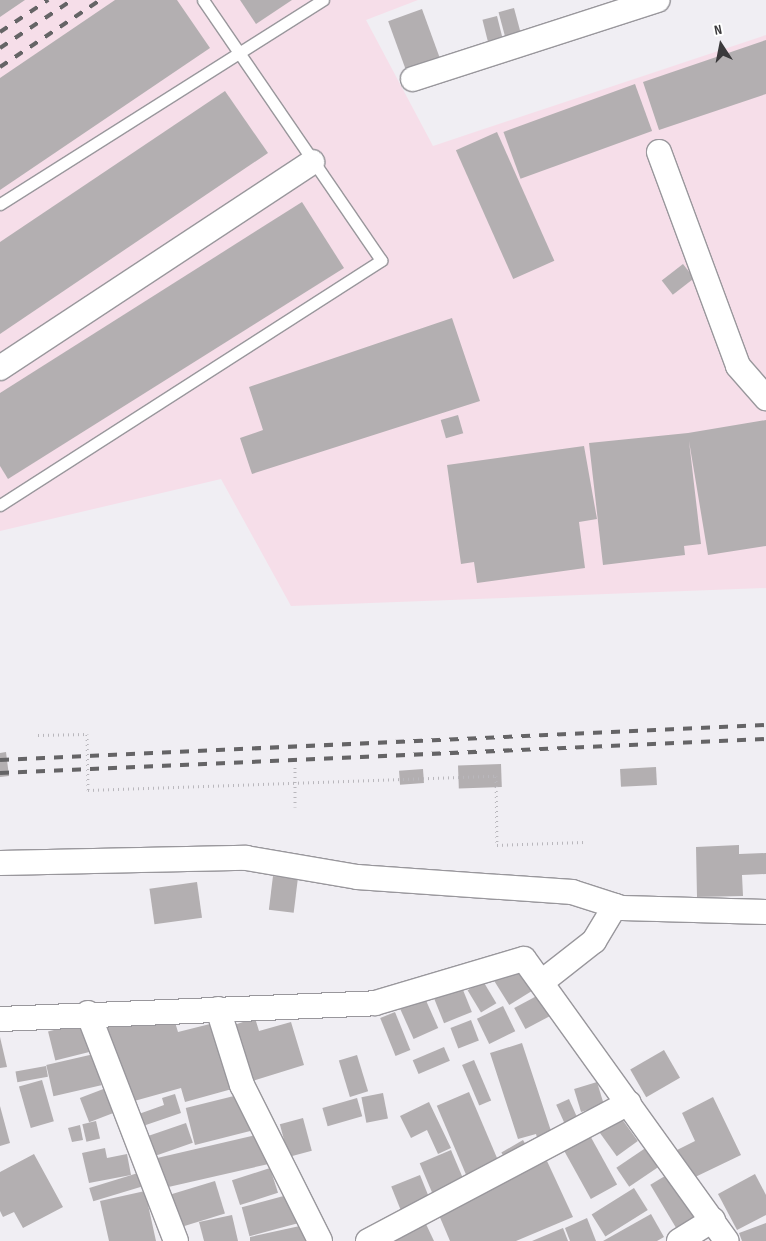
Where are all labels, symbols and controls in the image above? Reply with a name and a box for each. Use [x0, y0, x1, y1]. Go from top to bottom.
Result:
north arrow [696, 20, 746, 70]
text: N [713, 21, 723, 39]

